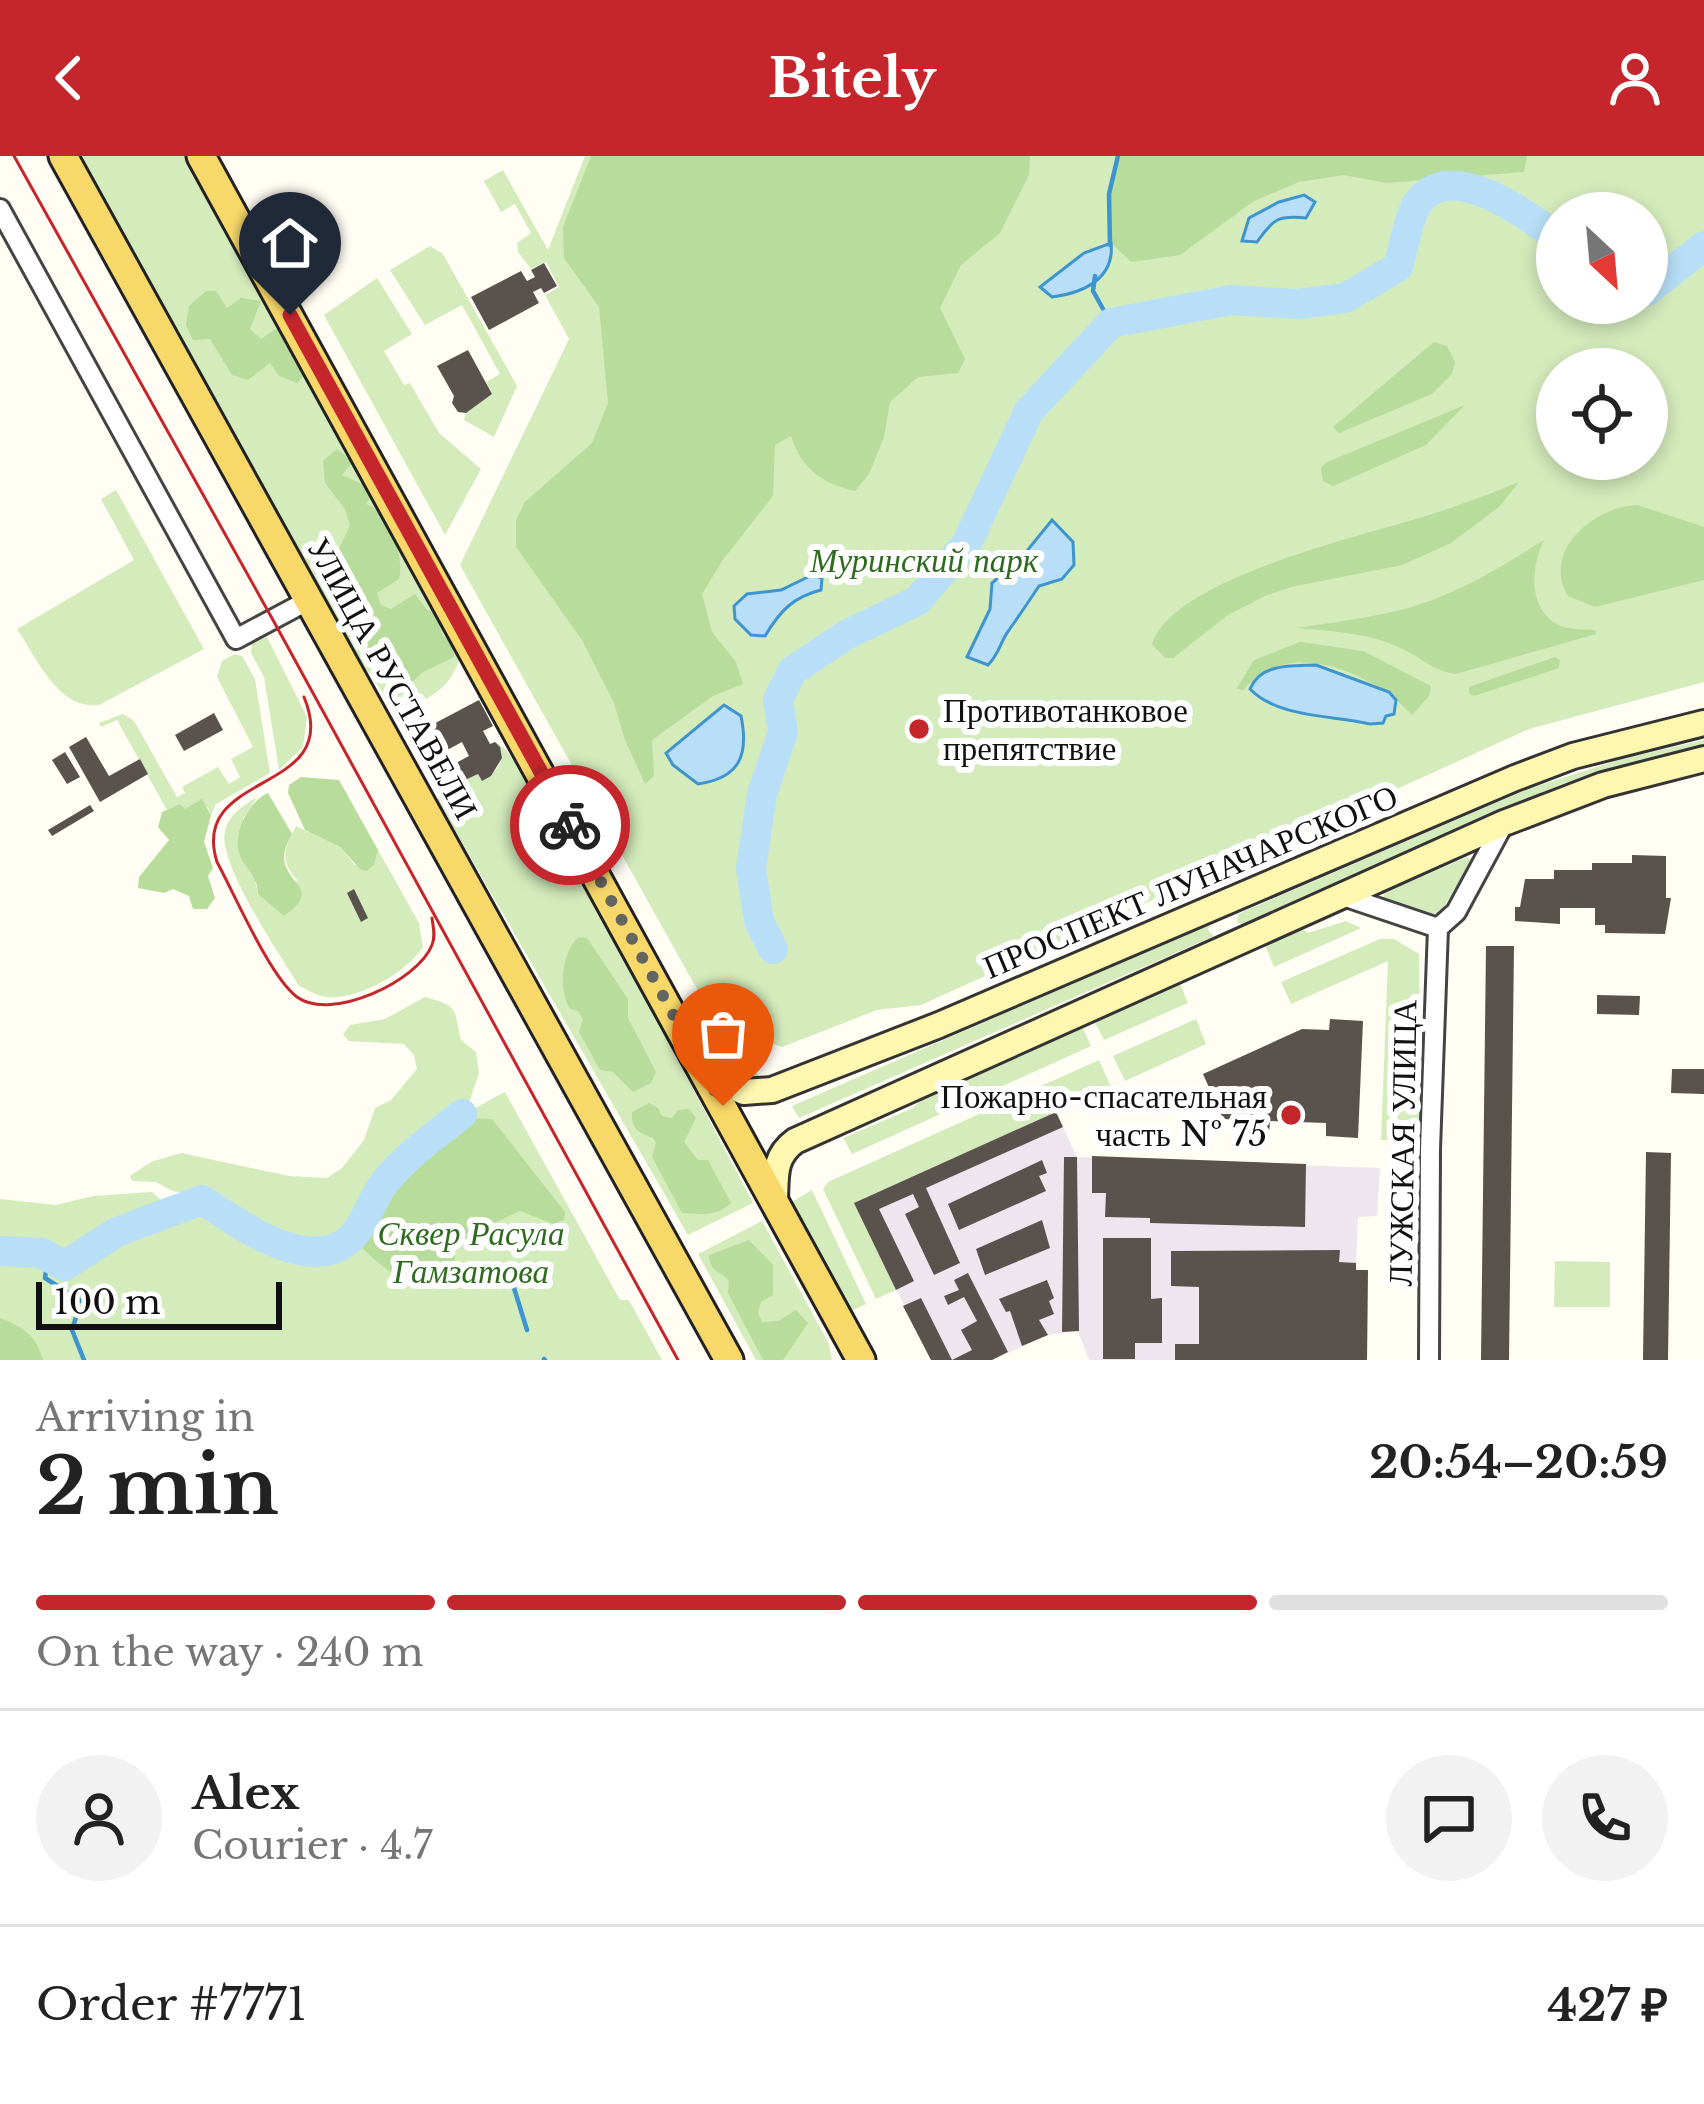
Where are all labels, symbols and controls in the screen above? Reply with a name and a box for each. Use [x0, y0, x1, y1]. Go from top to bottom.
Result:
icon: back [36, 45, 102, 111]
text: Bitely [768, 45, 936, 112]
icon: person [1602, 45, 1668, 111]
pin [239, 192, 341, 315]
north arrow [1536, 192, 1668, 324]
map controls [1536, 192, 1668, 480]
icon: home [257, 210, 323, 276]
button: locate [1536, 348, 1668, 480]
street label: УЛИЦА РУСТАВЕЛИ [298, 530, 487, 826]
park label: Муринский парк [809, 540, 1039, 581]
place label: Противотанковое препятствие [943, 690, 1188, 769]
marker: Противотанковое препятствие [906, 716, 932, 742]
courier [510, 765, 630, 885]
street label: ПРОСПЕКТ ЛУНАЧАРСКОГО [977, 775, 1403, 987]
icon: bike [537, 792, 603, 858]
pin [672, 983, 774, 1106]
street label: ЛУЖСКАЯ УЛИЦА [1379, 999, 1426, 1287]
icon: bag [690, 1001, 756, 1067]
place label: Пожарно-спасательная часть № 75 [940, 1076, 1267, 1155]
marker: Пожарно-спасательная часть № 75 [1278, 1102, 1304, 1128]
park label: Сквер Расула Гамзатова [378, 1213, 564, 1292]
scale bar [36, 1276, 282, 1329]
text: 100 m [54, 1282, 161, 1323]
text: Arriving in [36, 1393, 255, 1442]
text: 20:54–20:59 [1369, 1434, 1668, 1490]
text: 2 min [36, 1438, 279, 1535]
text: On the way · 240 m [36, 1628, 424, 1677]
button: person [36, 1755, 162, 1881]
button: chat [1386, 1755, 1512, 1881]
button: phone [1542, 1755, 1668, 1881]
text: Alex [192, 1765, 299, 1821]
text: Courier · 4.7 [192, 1821, 433, 1870]
text: Order #7771 [36, 1976, 307, 2032]
text: 427 ₽ [1547, 1977, 1668, 2033]

